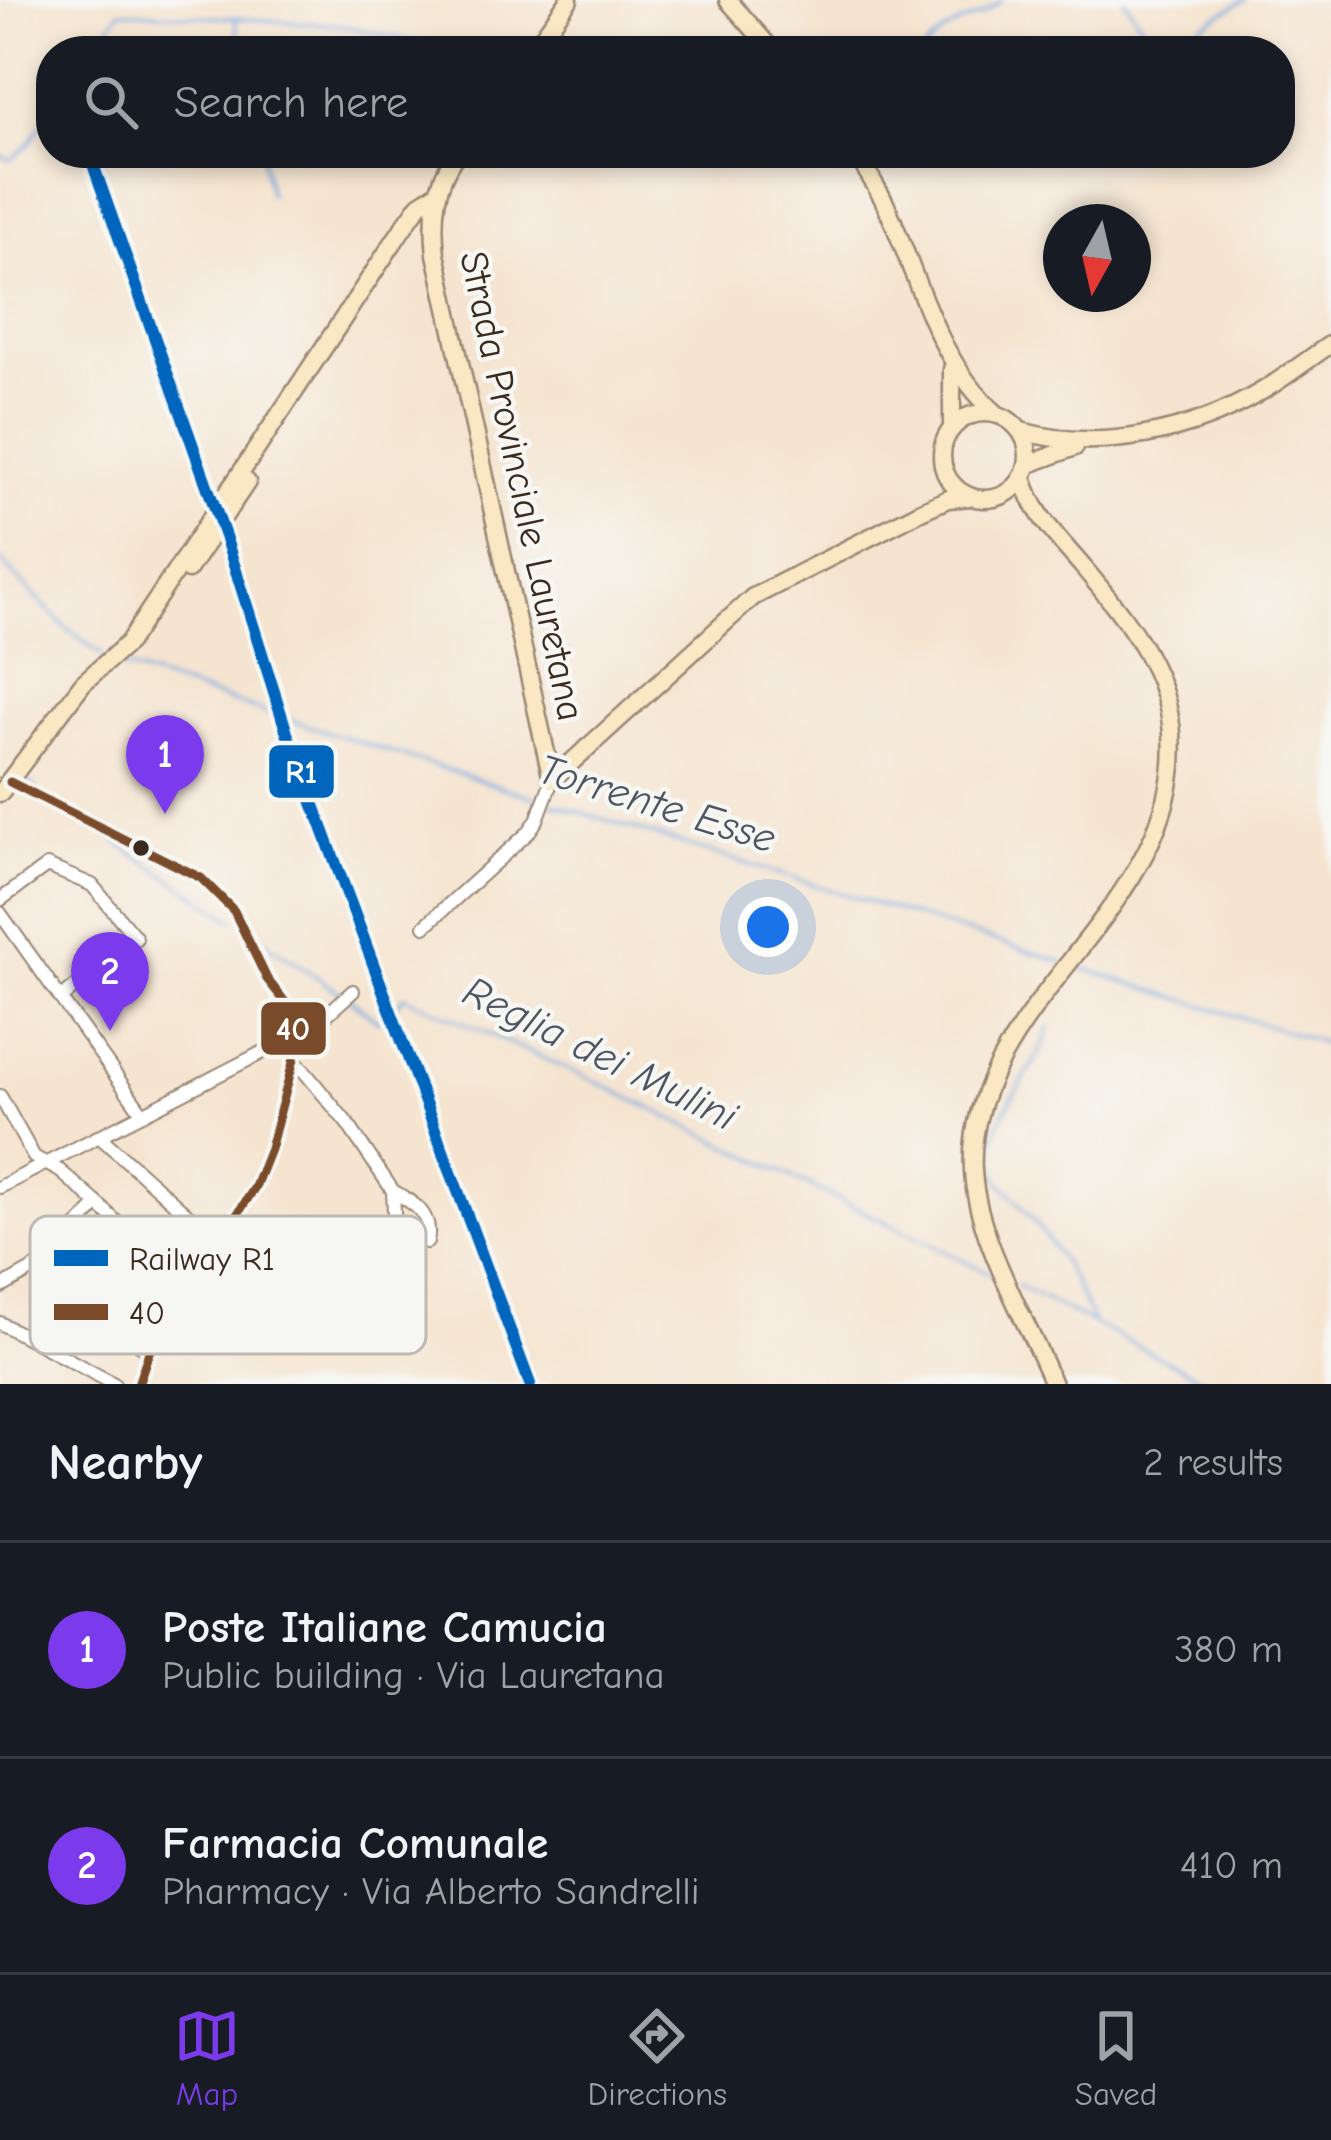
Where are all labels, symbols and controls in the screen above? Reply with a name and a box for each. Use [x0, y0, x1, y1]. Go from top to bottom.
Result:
search box [36, 36, 1295, 168]
icon: search [78, 69, 144, 135]
text: Search here [174, 76, 408, 128]
north arrow [1043, 204, 1151, 312]
street label: Strada Provinciale Lauretana [450, 247, 594, 725]
pin: 1 [126, 715, 204, 814]
line badge: R1 [267, 743, 336, 800]
water label: Torrente Esse [532, 745, 782, 863]
text: R1 [285, 753, 317, 791]
unlabelled marker [130, 837, 152, 859]
your location [738, 897, 798, 957]
pin: 2 [71, 932, 149, 1031]
water label: Reglia dei Mulini [455, 967, 745, 1142]
line badge: 40 [259, 1000, 328, 1057]
text: 40 [276, 1010, 310, 1048]
legend [30, 1216, 426, 1354]
text: Railway R1 [129, 1240, 275, 1278]
text: 40 [129, 1294, 165, 1332]
text: Nearby [48, 1433, 202, 1492]
text: 2 results [1143, 1440, 1283, 1485]
text: Poste Italiane Camucia [162, 1601, 607, 1653]
text: 1 [79, 1627, 95, 1672]
text: 380 m [1174, 1627, 1283, 1672]
text: Public building · Via Lauretana [162, 1653, 665, 1698]
text: Farmacia Comunale [162, 1817, 548, 1869]
text: 2 [77, 1843, 97, 1888]
text: 410 m [1180, 1843, 1283, 1888]
text: Pharmacy · Via Alberto Sandrelli [162, 1869, 700, 1914]
tab: Map [174, 2003, 240, 2113]
tab: Directions [588, 2003, 727, 2113]
tab: Saved [1075, 2003, 1157, 2113]

